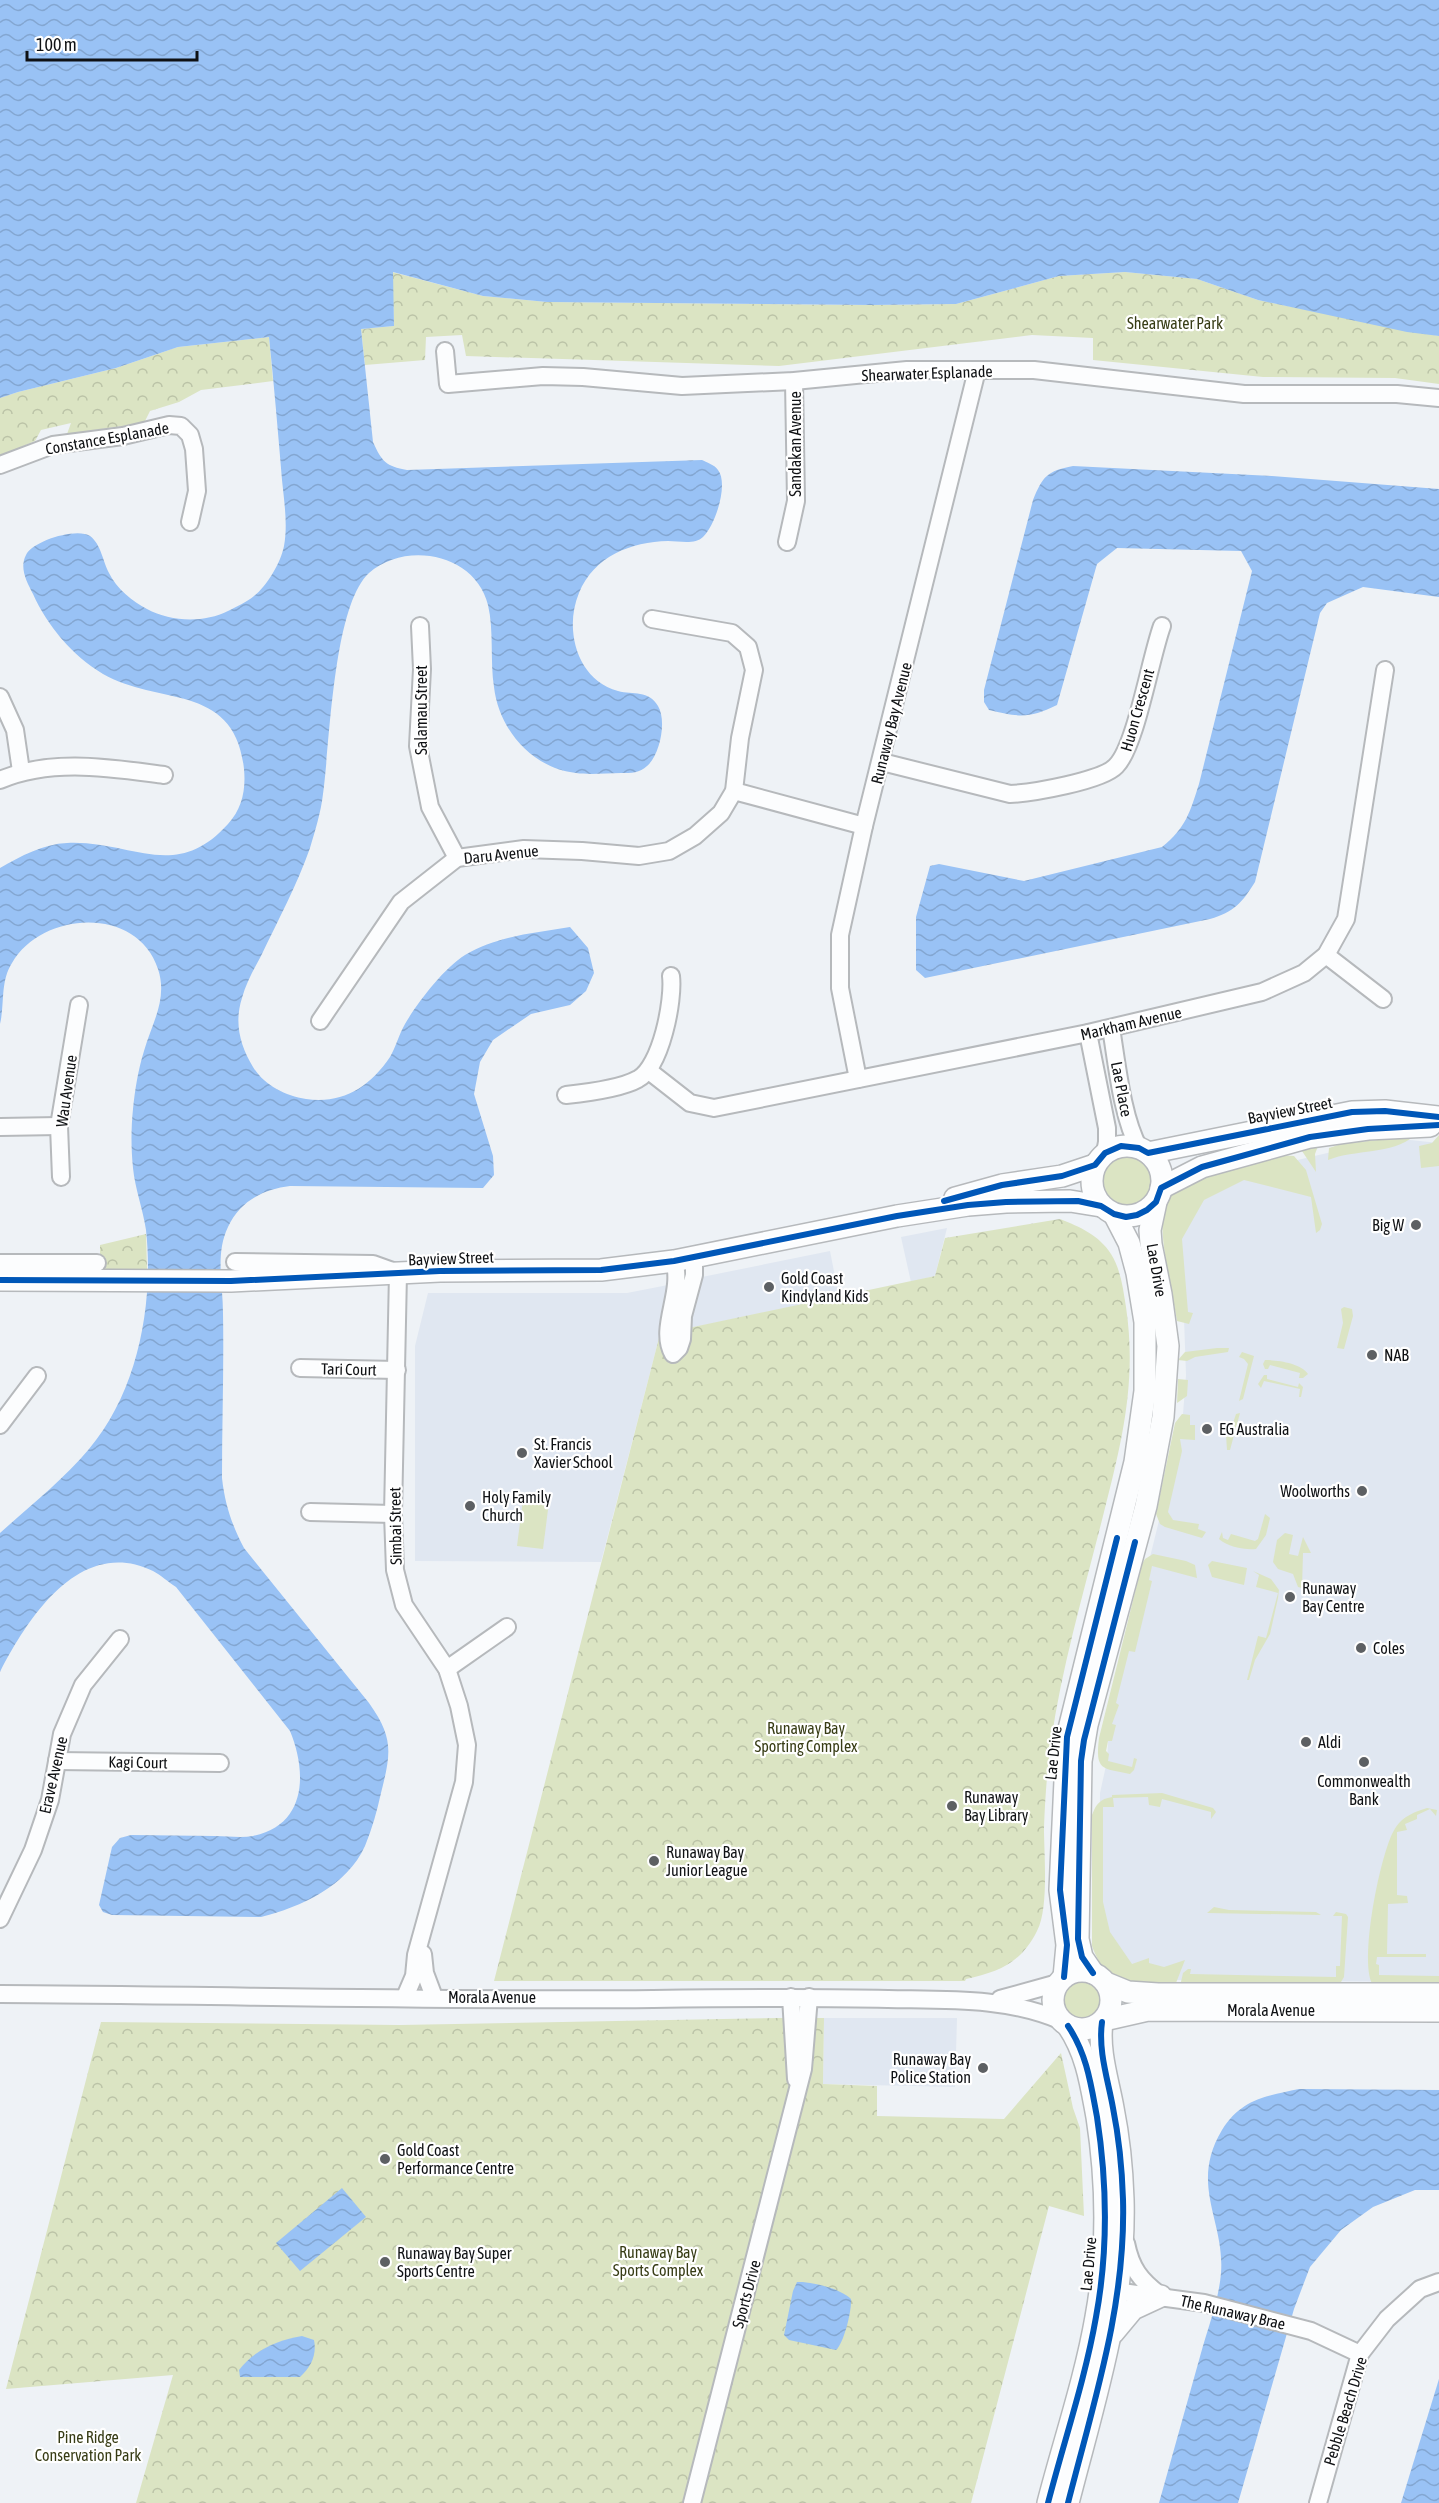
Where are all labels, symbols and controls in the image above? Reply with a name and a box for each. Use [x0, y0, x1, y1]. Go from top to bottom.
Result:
scale bar [27, 24, 196, 62]
text: 100 m [36, 34, 77, 55]
park label: Shearwater Park [1127, 314, 1223, 332]
street label: Shearwater Esplanade [861, 362, 993, 385]
street label: Sandakan Avenue [786, 391, 804, 497]
street label: Constance Esplanade [44, 418, 170, 459]
street label: Runaway Bay Avenue [867, 660, 916, 786]
street label: Salamau Street [412, 665, 430, 755]
street label: Huon Crescent [1117, 666, 1157, 753]
street label: Daru Avenue [463, 841, 539, 867]
street label: Markham Avenue [1079, 1003, 1183, 1043]
street label: Wau Avenue [52, 1054, 80, 1128]
street label: Lae Place [1108, 1060, 1136, 1118]
street label: Bayview Street [1246, 1093, 1334, 1128]
place label: Big W [1372, 1216, 1404, 1235]
marker: Big W [1409, 1218, 1423, 1232]
street label: Lae Drive [1143, 1242, 1171, 1298]
street label: Bayview Street [408, 1247, 495, 1269]
place label: Gold Coast Kindyland Kids [781, 1269, 869, 1306]
marker: Gold Coast Kindyland Kids [762, 1280, 776, 1294]
place label: NAB [1384, 1346, 1409, 1364]
marker: NAB [1365, 1348, 1379, 1362]
street label: Tari Court [321, 1360, 377, 1378]
place label: EG Australia [1219, 1420, 1290, 1438]
marker: EG Australia [1200, 1422, 1214, 1436]
place label: St. Francis Xavier School [534, 1435, 614, 1471]
marker: St. Francis Xavier School [515, 1446, 529, 1460]
place label: Woolworths [1280, 1482, 1350, 1500]
marker: Woolworths [1355, 1484, 1369, 1498]
street label: Simbai Street [385, 1486, 405, 1565]
place label: Holy Family Church [482, 1488, 552, 1524]
marker: Holy Family Church [463, 1499, 477, 1513]
place label: Runaway Bay Centre [1302, 1579, 1365, 1616]
marker: Runaway Bay Centre [1283, 1590, 1297, 1604]
place label: Coles [1373, 1639, 1405, 1657]
marker: Coles [1354, 1641, 1368, 1655]
park label: Runaway Bay Sporting Complex [755, 1719, 858, 1756]
street label: Lae Drive [1041, 1725, 1065, 1781]
place label: Aldi [1318, 1733, 1341, 1751]
street label: Erave Avenue [35, 1735, 71, 1815]
marker: Aldi [1299, 1735, 1313, 1749]
street label: Kagi Court [108, 1752, 168, 1773]
marker: Commonwealth Bank [1357, 1755, 1371, 1769]
place label: Commonwealth Bank [1317, 1772, 1411, 1808]
place label: Runaway Bay Library [964, 1788, 1029, 1825]
marker: Runaway Bay Library [945, 1799, 959, 1813]
place label: Runaway Bay Junior League [666, 1843, 748, 1880]
marker: Runaway Bay Junior League [647, 1854, 661, 1868]
street label: Morala Avenue [448, 1988, 536, 2006]
street label: Morala Avenue [1227, 2001, 1315, 2019]
place label: Runaway Bay Police Station [890, 2050, 971, 2086]
marker: Runaway Bay Police Station [976, 2061, 990, 2075]
place label: Gold Coast Performance Centre [397, 2141, 514, 2177]
marker: Gold Coast Performance Centre [378, 2152, 392, 2166]
street label: Lae Drive [1077, 2236, 1099, 2292]
park label: Runaway Bay Sports Complex [613, 2243, 704, 2280]
place label: Runaway Bay Super Sports Centre [397, 2244, 512, 2281]
marker: Runaway Bay Super Sports Centre [378, 2255, 392, 2269]
street label: Sports Drive [728, 2258, 765, 2330]
street label: The Runaway Brae [1179, 2291, 1287, 2334]
street label: Pebble Beach Drive [1320, 2354, 1370, 2468]
park label: Pine Ridge Conservation Park [35, 2428, 141, 2464]

